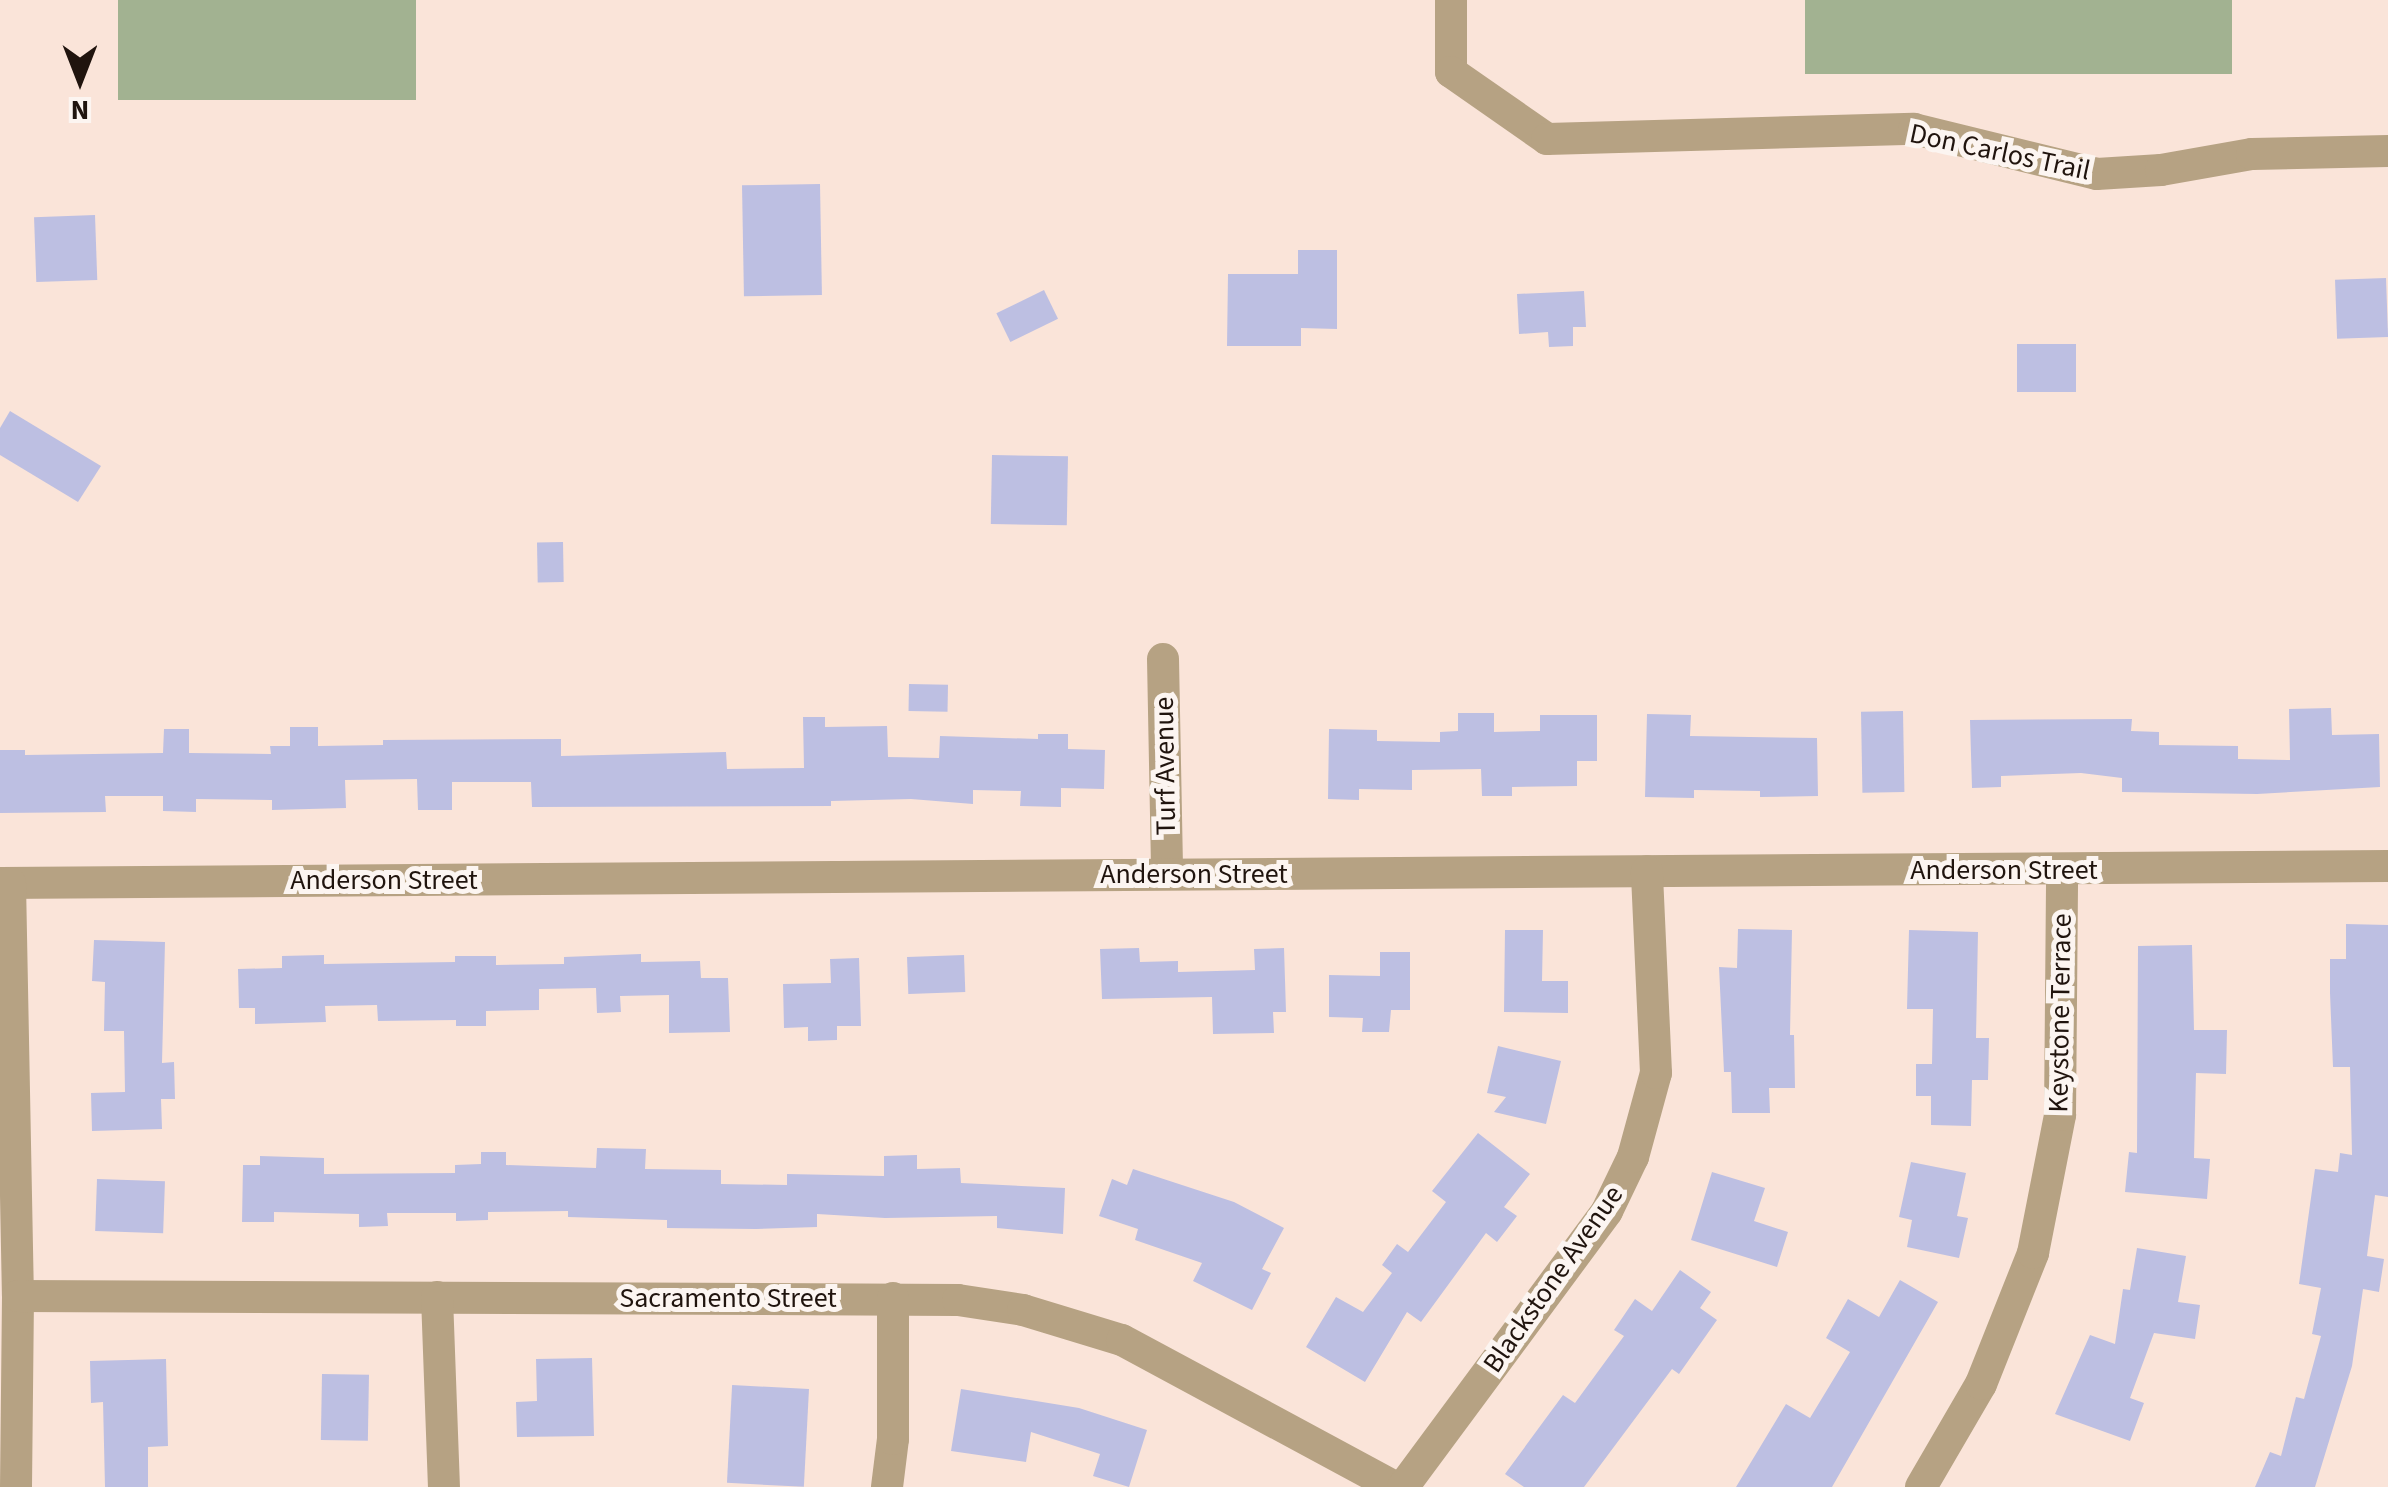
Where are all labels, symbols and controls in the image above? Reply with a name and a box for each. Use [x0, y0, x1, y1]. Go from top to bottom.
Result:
north arrow [30, 30, 130, 130]
text: N [71, 90, 89, 130]
street label: Don Carlos Trail [1907, 116, 2093, 188]
street label: Turf Avenue [1147, 696, 1183, 836]
street label: Anderson Street [1910, 853, 2098, 887]
street label: Anderson Street [1100, 857, 1288, 891]
street label: Anderson Street [290, 863, 478, 897]
street label: Keystone Terrace [2041, 913, 2079, 1113]
street label: Blackstone Avenue [1476, 1179, 1630, 1379]
street label: Sacramento Street [619, 1281, 837, 1315]

